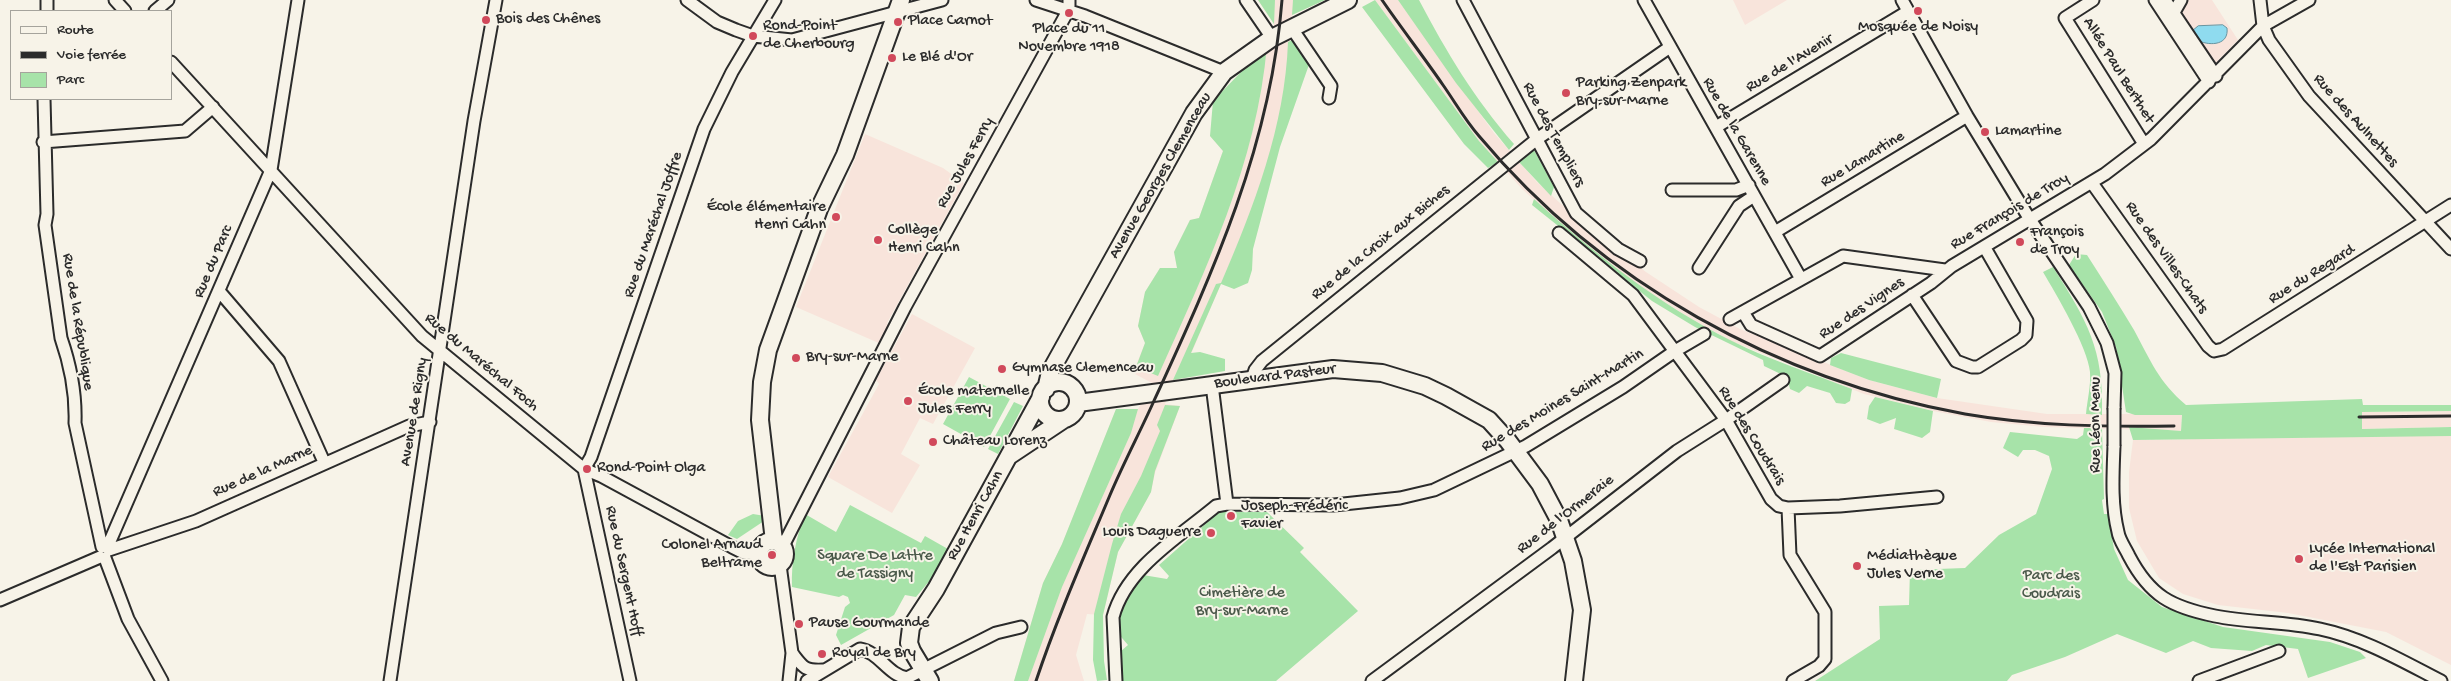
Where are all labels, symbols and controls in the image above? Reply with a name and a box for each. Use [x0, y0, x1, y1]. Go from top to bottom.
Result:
marker: Mosquée de Noisy [1912, 5, 1924, 17]
marker: Place du 11 Novembre 1918 [1063, 7, 1075, 19]
legend [10, 10, 172, 100]
place label: Bois des Chênes [496, 10, 600, 30]
place label: Place Carnot [908, 12, 992, 32]
marker: Bois des Chênes [480, 14, 492, 26]
street label: Allée Paul Berthet [2078, 14, 2158, 128]
marker: Place Carnot [892, 16, 904, 28]
place label: Rond-Point de Cherbourg [763, 17, 855, 55]
place label: Mosquée de Noisy [1858, 18, 1978, 38]
place label: Place du 11 Novembre 1918 [1018, 20, 1120, 58]
text: Route [57, 21, 94, 39]
marker: Rond-Point de Cherbourg [747, 30, 759, 42]
street label: Rue de l'Avenir [1743, 30, 1837, 98]
text: Voie ferrée [57, 46, 126, 64]
place label: Le Blé d'Or [902, 48, 972, 68]
marker: Le Blé d'Or [886, 52, 898, 64]
street label: Rue des Aulnettes [2308, 70, 2402, 172]
text: Parc [57, 71, 84, 89]
place label: Parking Zenpark Bry-sur-Marne [1576, 74, 1686, 112]
street label: Rue de la Garenne [1697, 74, 1775, 190]
street label: Rue des Templiers [1517, 79, 1589, 191]
marker: Parking Zenpark Bry-sur-Marne [1560, 87, 1572, 99]
street label: Avenue Georges Clemenceau [1105, 89, 1217, 263]
street label: Rue Jules Ferry [933, 114, 999, 212]
place label: Lamartine [1995, 122, 2062, 142]
marker: Lamartine [1979, 126, 1991, 138]
street label: Rue Lamartine [1818, 127, 1908, 193]
street label: Rue du Maréchal Joffre [620, 149, 688, 301]
street label: Rue François de Troy [1947, 169, 2073, 255]
street label: Rue de la Croix aux Biches [1308, 181, 1454, 305]
place label: École élémentaire Henri Cahn [707, 198, 826, 236]
street label: Rue des Villes-Chats [2120, 198, 2212, 318]
marker: École élémentaire Henri Cahn [830, 211, 842, 223]
place label: Collège Henri Cahn [888, 221, 960, 259]
street label: Rue du Parc [190, 223, 238, 301]
place label: François de Troy [2030, 223, 2083, 261]
marker: Collège Henri Cahn [872, 234, 884, 246]
marker: François de Troy [2014, 236, 2026, 248]
street label: Rue du Regard [2265, 241, 2359, 309]
street label: Rue de la République [57, 252, 97, 392]
street label: Rue des Vignes [1816, 274, 1908, 344]
street label: Rue du Maréchal Foch [420, 310, 542, 416]
street label: Rue des Moines Saint-Martin [1478, 345, 1648, 457]
place label: Bry-sur-Marne [806, 348, 898, 368]
marker: Bry-sur-Marne [790, 352, 802, 364]
street label: Avenue de Rigny [397, 356, 433, 468]
place label: Gymnase Clemenceau [1012, 359, 1154, 379]
street label: Boulevard Pasteur [1213, 360, 1337, 394]
marker: Gymnase Clemenceau [996, 363, 1008, 375]
street label: Rue Léon Menu [2087, 377, 2107, 473]
place label: École maternelle Jules Ferry [918, 382, 1029, 420]
street label: Rue des Coudrais [1713, 383, 1789, 489]
marker: École maternelle Jules Ferry [902, 395, 914, 407]
place label: Château Lorenz [943, 432, 1047, 452]
marker: Château Lorenz [927, 436, 939, 448]
street label: Rue de la Marne [210, 441, 316, 503]
place label: Rond-Point Olga [597, 459, 705, 479]
marker: Rond-Point Olga [581, 463, 593, 475]
street label: Rue Henri Cahn [943, 468, 1009, 564]
street label: Rue de l'Ormeraie [1514, 471, 1618, 559]
place label: Joseph-Frédéric Favier [1241, 497, 1348, 535]
street label: Rue du Sergent Hoff [600, 504, 646, 638]
marker: Joseph-Frédéric Favier [1225, 510, 1237, 522]
place label: Louis Daguerre [1102, 523, 1201, 543]
marker: Louis Daguerre [1205, 527, 1217, 539]
place label: Colonel Arnaud Beltrame [662, 536, 762, 574]
place label: Lycée International de l'Est Parisien [2309, 540, 2435, 578]
park label: Square De Lattre de Tassigny [817, 547, 933, 585]
place label: Médiathèque Jules Verne [1867, 547, 1957, 585]
marker: Colonel Arnaud Beltrame [766, 549, 778, 561]
marker: Lycée International de l'Est Parisien [2293, 553, 2305, 565]
marker: Médiathèque Jules Verne [1851, 560, 1863, 572]
park label: Parc des Coudrais [2022, 567, 2080, 605]
park label: Cimetière de Bry-sur-Marne [1196, 584, 1288, 622]
place label: Pause Gourmande [809, 614, 929, 634]
marker: Pause Gourmande [793, 618, 805, 630]
place label: Royal de Bry [832, 644, 916, 664]
marker: Royal de Bry [816, 648, 828, 660]

